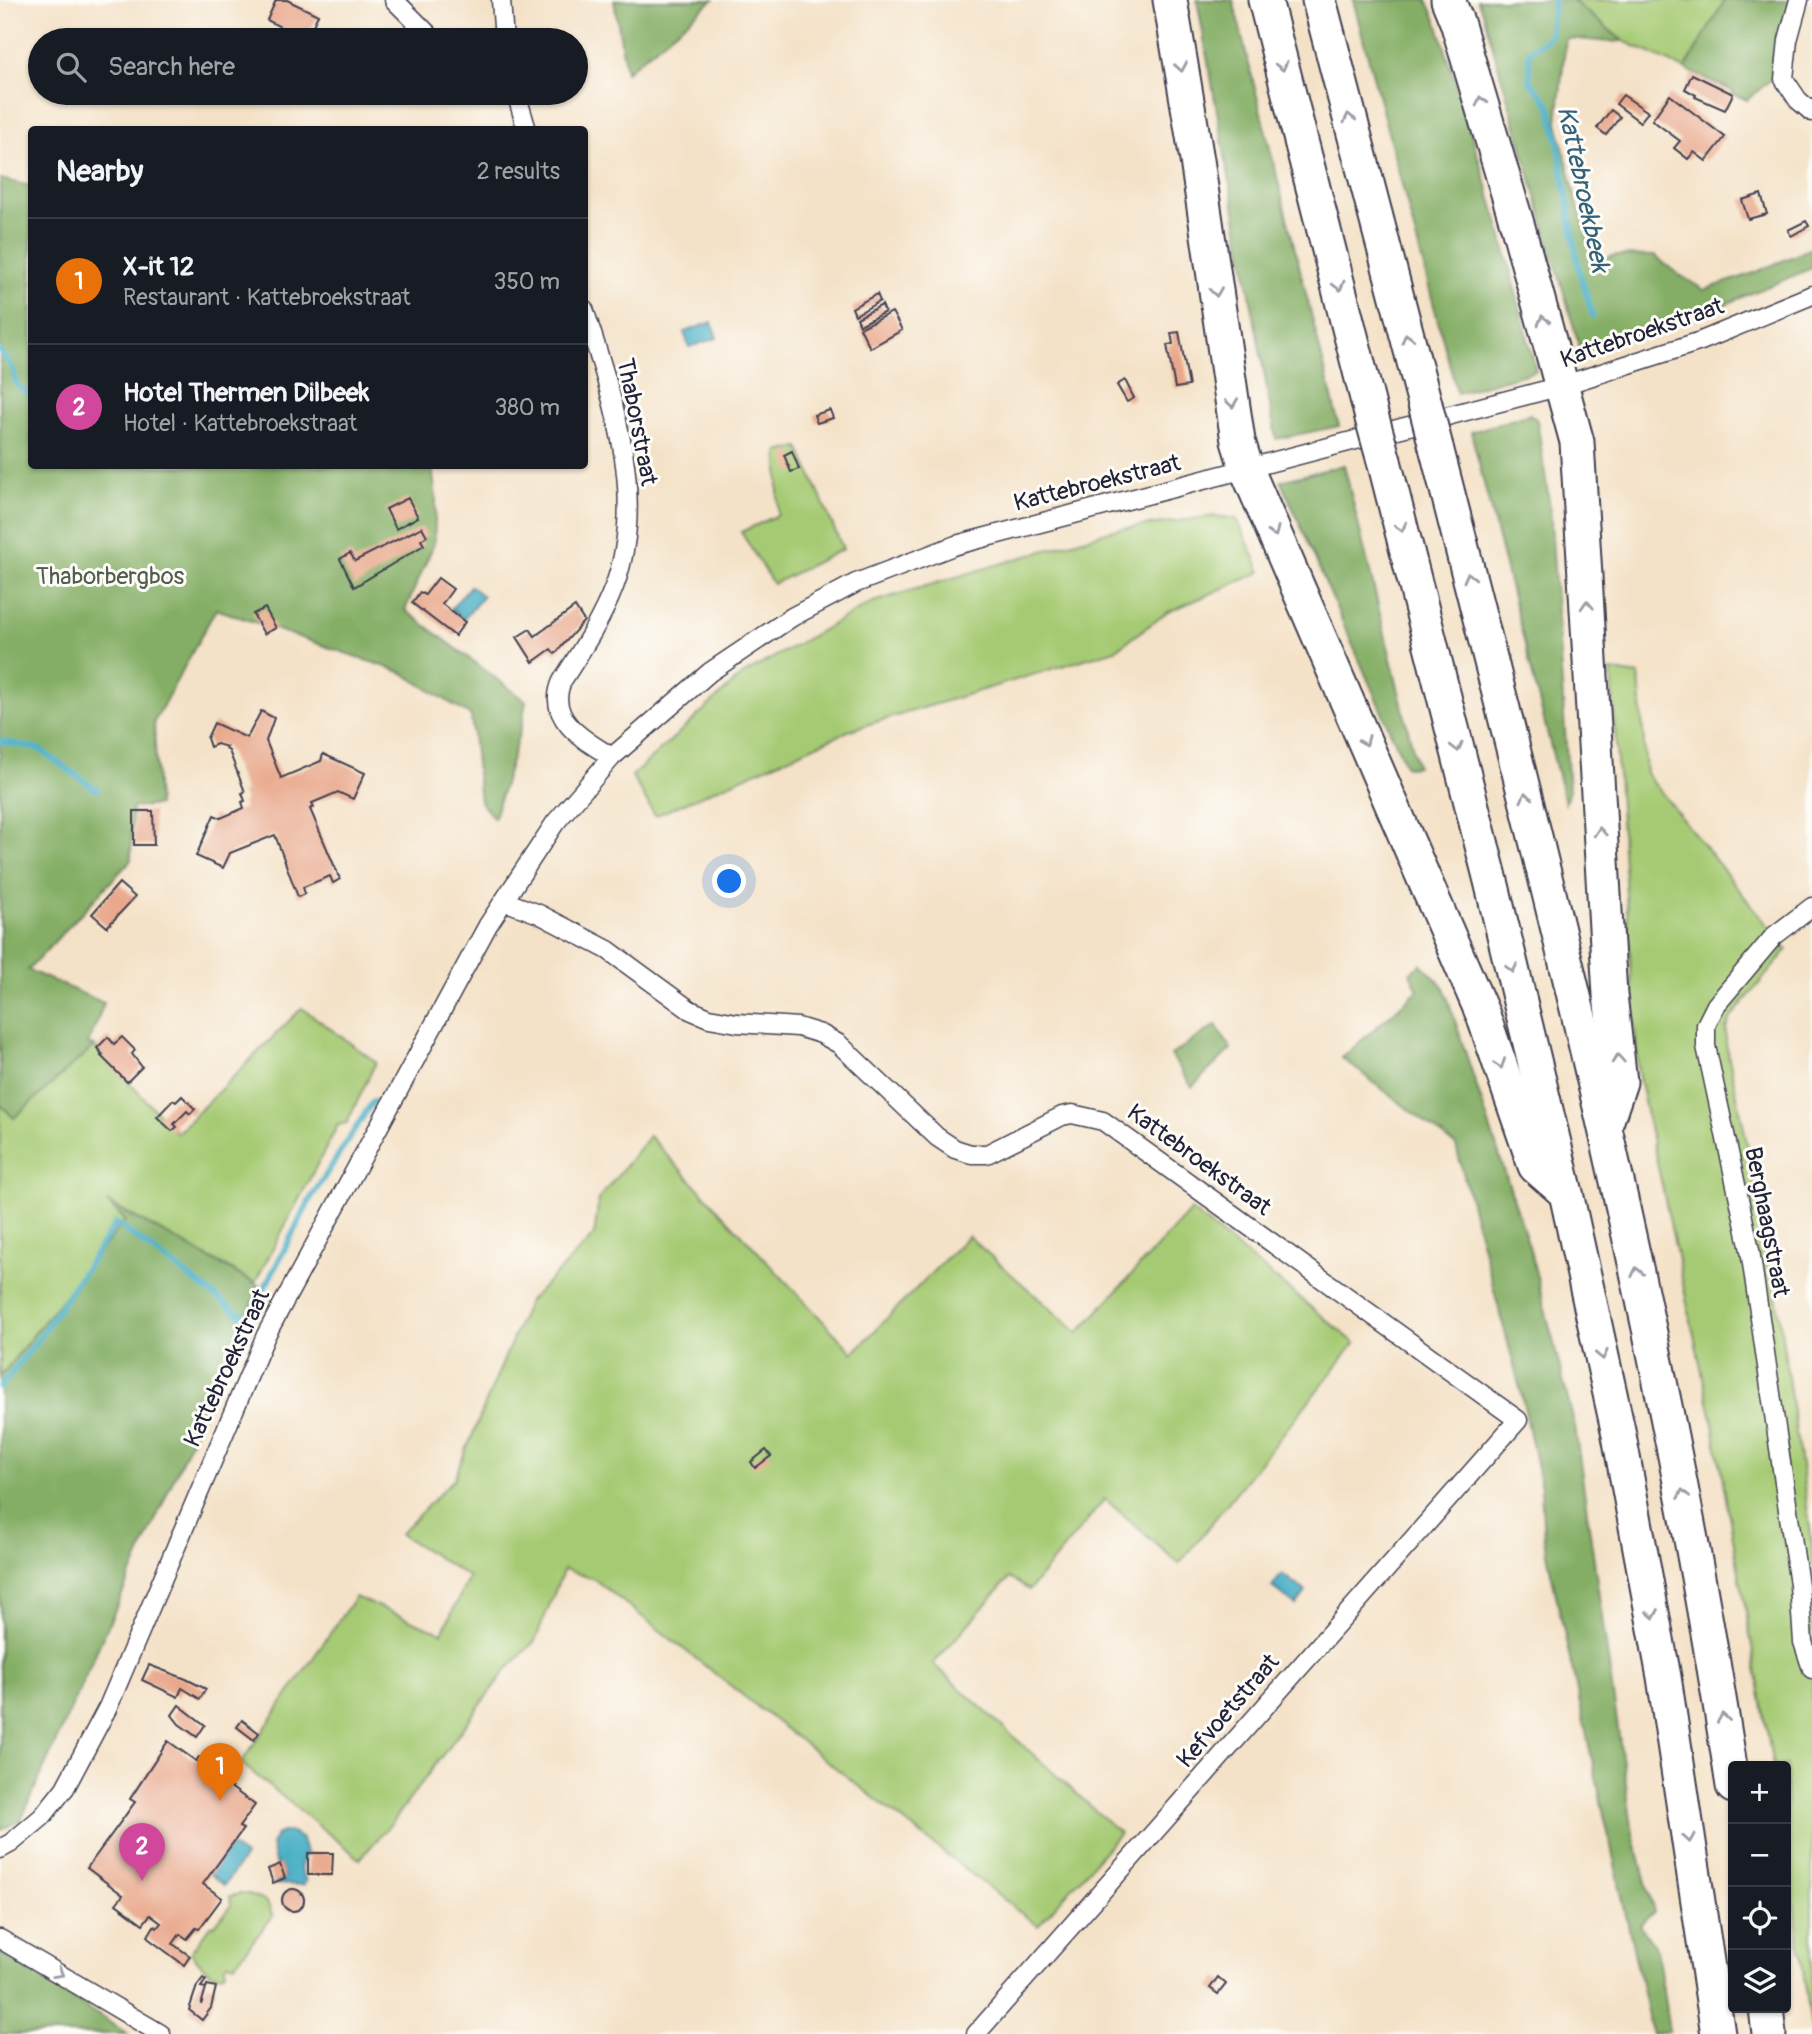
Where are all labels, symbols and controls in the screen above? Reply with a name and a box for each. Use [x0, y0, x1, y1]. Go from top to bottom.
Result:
search box [28, 28, 588, 105]
icon: search [52, 48, 90, 86]
text: Search here [108, 51, 235, 83]
one-way arrow [1274, 60, 1288, 72]
one-way arrow [1173, 61, 1188, 73]
one-way arrow [1474, 96, 1489, 108]
water label: Kattebroekbeek [1550, 103, 1617, 277]
one-way arrow [1343, 112, 1357, 124]
text: Nearby [56, 153, 143, 190]
text: 2 results [477, 157, 560, 186]
text: X-it 12 [123, 251, 194, 283]
text: 1 [75, 267, 84, 296]
text: 350 m [494, 267, 560, 296]
one-way arrow [1330, 280, 1345, 292]
text: Restaurant · Kattebroekstraat [123, 283, 411, 312]
one-way arrow [1208, 286, 1223, 298]
street label: Kattebroekstraat [1556, 291, 1728, 375]
one-way arrow [1537, 314, 1551, 326]
one-way arrow [1401, 332, 1416, 344]
street label: Thaborstraat [610, 356, 664, 489]
text: Hotel Thermen Dilbeek [123, 377, 369, 409]
text: 2 [73, 393, 85, 422]
text: 380 m [494, 393, 560, 422]
one-way arrow [1225, 397, 1240, 409]
text: Hotel · Kattebroekstraat [123, 409, 357, 438]
street label: Kattebroekstraat [1011, 448, 1184, 518]
one-way arrow [1393, 521, 1407, 533]
one-way arrow [1266, 525, 1280, 537]
park label: Thaborbergbos [36, 562, 185, 591]
one-way arrow [1463, 571, 1477, 583]
one-way arrow [1579, 599, 1594, 610]
one-way arrow [1357, 734, 1371, 746]
one-way arrow [1449, 741, 1463, 753]
one-way arrow [1520, 791, 1534, 803]
one-way arrow [1593, 826, 1608, 837]
your location [712, 864, 746, 898]
one-way arrow [1504, 962, 1519, 974]
one-way arrow [1611, 1053, 1626, 1064]
one-way arrow [1492, 1057, 1506, 1069]
street label: Kattebroekstraat [1121, 1098, 1277, 1222]
street label: Berghaagstraat [1738, 1145, 1796, 1300]
one-way arrow [1630, 1266, 1645, 1278]
street label: Kattebroekstraat [178, 1284, 276, 1452]
one-way arrow [1594, 1349, 1608, 1361]
one-way arrow [1676, 1488, 1691, 1500]
one-way arrow [1644, 1608, 1659, 1620]
street label: Kefvoetstraat [1171, 1648, 1286, 1774]
one-way arrow [1716, 1713, 1731, 1724]
pin: 1 [197, 1743, 243, 1801]
map controls [1728, 1761, 1791, 2013]
button: + [1728, 1761, 1791, 1824]
pin: 2 [119, 1823, 165, 1881]
button: − [1728, 1824, 1791, 1887]
one-way arrow [1681, 1832, 1696, 1844]
button: locate [1728, 1887, 1791, 1950]
button: layers [1728, 1950, 1791, 2013]
one-way arrow [51, 1965, 64, 1978]

